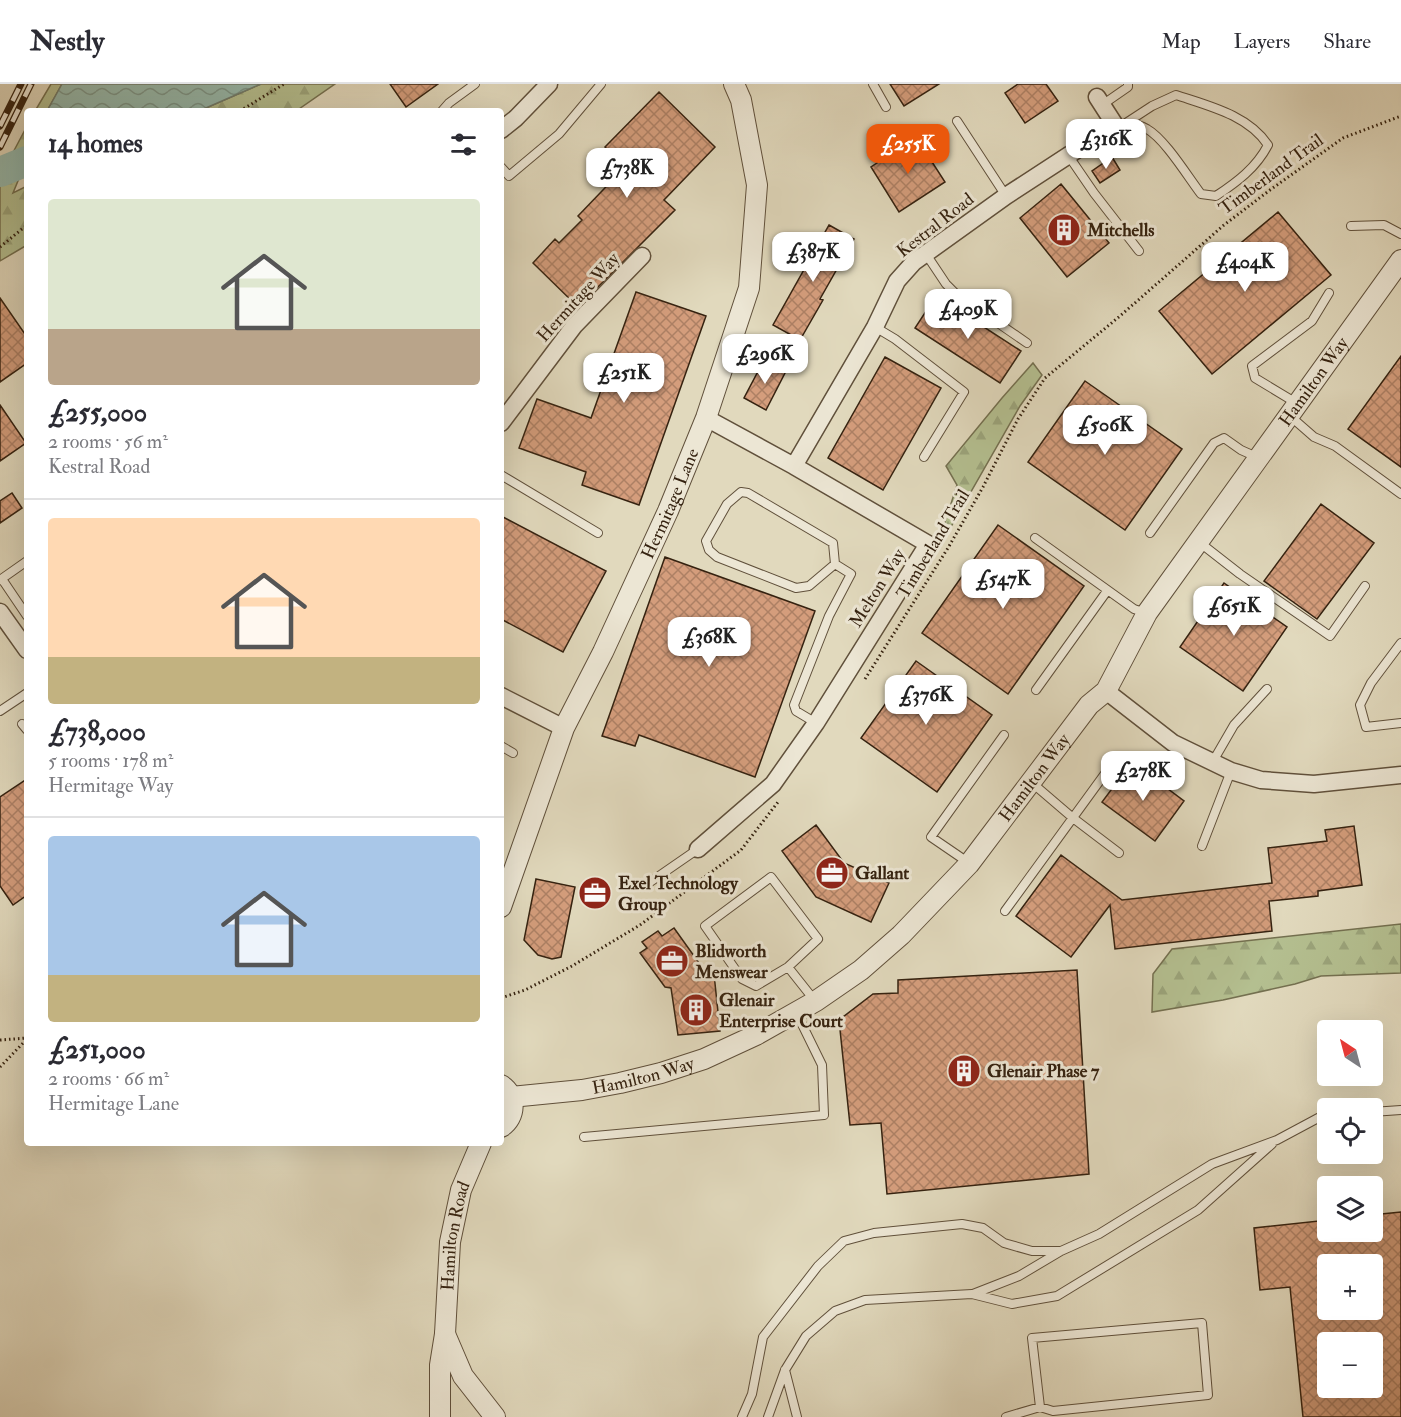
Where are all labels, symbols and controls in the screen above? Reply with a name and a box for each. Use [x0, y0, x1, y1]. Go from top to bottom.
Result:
text: Nestly [30, 24, 104, 59]
text: Map [1161, 28, 1201, 55]
text: Layers [1234, 28, 1290, 55]
text: Share [1323, 28, 1371, 55]
pin: £316K [1064, 119, 1148, 170]
pin: £255K [866, 124, 950, 175]
text: £316K [1080, 126, 1132, 151]
text: 14 homes [48, 128, 143, 160]
icon: filters [447, 128, 480, 161]
street label: Timberland Trail [1215, 129, 1328, 220]
text: £255K [880, 131, 936, 156]
pin: £738K [585, 148, 669, 199]
text: £738K [600, 155, 654, 180]
street label: Kestral Road [892, 188, 979, 263]
building icon: Mitchells [1046, 212, 1082, 248]
place label: Mitchells [1086, 219, 1155, 242]
pin: £387K [771, 232, 855, 283]
icon: home [210, 238, 318, 346]
text: £387K [786, 239, 840, 264]
pin: £404K [1203, 242, 1287, 293]
street label: Hermitage Way [532, 247, 625, 347]
text: £404K [1215, 249, 1275, 274]
pin: £409K [926, 289, 1010, 340]
text: £409K [939, 296, 997, 321]
street label: Hamilton Way [1274, 332, 1354, 431]
pin: £296K [723, 334, 807, 385]
text: £296K [736, 341, 794, 366]
pin: £251K [582, 353, 666, 404]
text: £251K [597, 360, 651, 385]
text: £255,000 [48, 397, 147, 429]
pin: £506K [1063, 405, 1147, 456]
text: £506K [1077, 412, 1133, 437]
text: 2 rooms · 56 m² [48, 429, 168, 454]
street label: Hermitage Lane [636, 445, 704, 563]
text: Kestral Road [48, 454, 150, 479]
street label: Timberland Trail [892, 485, 975, 603]
street label: Melton Way [844, 544, 911, 632]
icon: home [210, 557, 318, 665]
pin: £547K [961, 559, 1045, 610]
text: £547K [975, 566, 1031, 591]
pin: £651K [1192, 586, 1276, 637]
text: £651K [1207, 593, 1261, 618]
pin: £368K [667, 617, 751, 668]
text: £368K [682, 624, 736, 649]
pin: £376K [884, 675, 968, 726]
text: £376K [899, 682, 953, 707]
text: £738,000 [48, 716, 146, 748]
street label: Hamilton Way [994, 728, 1076, 827]
text: 5 rooms · 178 m² [48, 748, 173, 773]
pin: £278K [1101, 751, 1185, 802]
text: £278K [1115, 758, 1171, 783]
text: Hermitage Way [48, 773, 173, 798]
office icon: Gallant [814, 855, 850, 891]
place label: Gallant [855, 862, 909, 885]
place label: Exel Technology Group [618, 872, 739, 916]
icon: home [210, 875, 318, 983]
office icon: Exel Technology Group [577, 875, 613, 911]
place label: Blidworth Menswear [694, 940, 768, 984]
office icon: Blidworth Menswear [654, 943, 690, 979]
place label: Glenair Enterprise Court [719, 989, 843, 1033]
building icon: Glenair Enterprise Court [678, 992, 714, 1028]
north arrow [1317, 1020, 1383, 1086]
map controls [1317, 1020, 1383, 1398]
text: £251,000 [48, 1034, 145, 1066]
street label: Hamilton Way [590, 1052, 698, 1100]
building icon: Glenair Phase 7 [946, 1053, 982, 1089]
place label: Glenair Phase 7 [987, 1060, 1100, 1083]
text: 2 rooms · 66 m² [48, 1066, 169, 1091]
text: Hermitage Lane [48, 1091, 179, 1116]
button: locate [1317, 1098, 1383, 1164]
button: layers [1317, 1176, 1383, 1242]
street label: Hamilton Road [436, 1178, 475, 1291]
button: + [1317, 1254, 1383, 1320]
button: − [1317, 1332, 1383, 1398]

